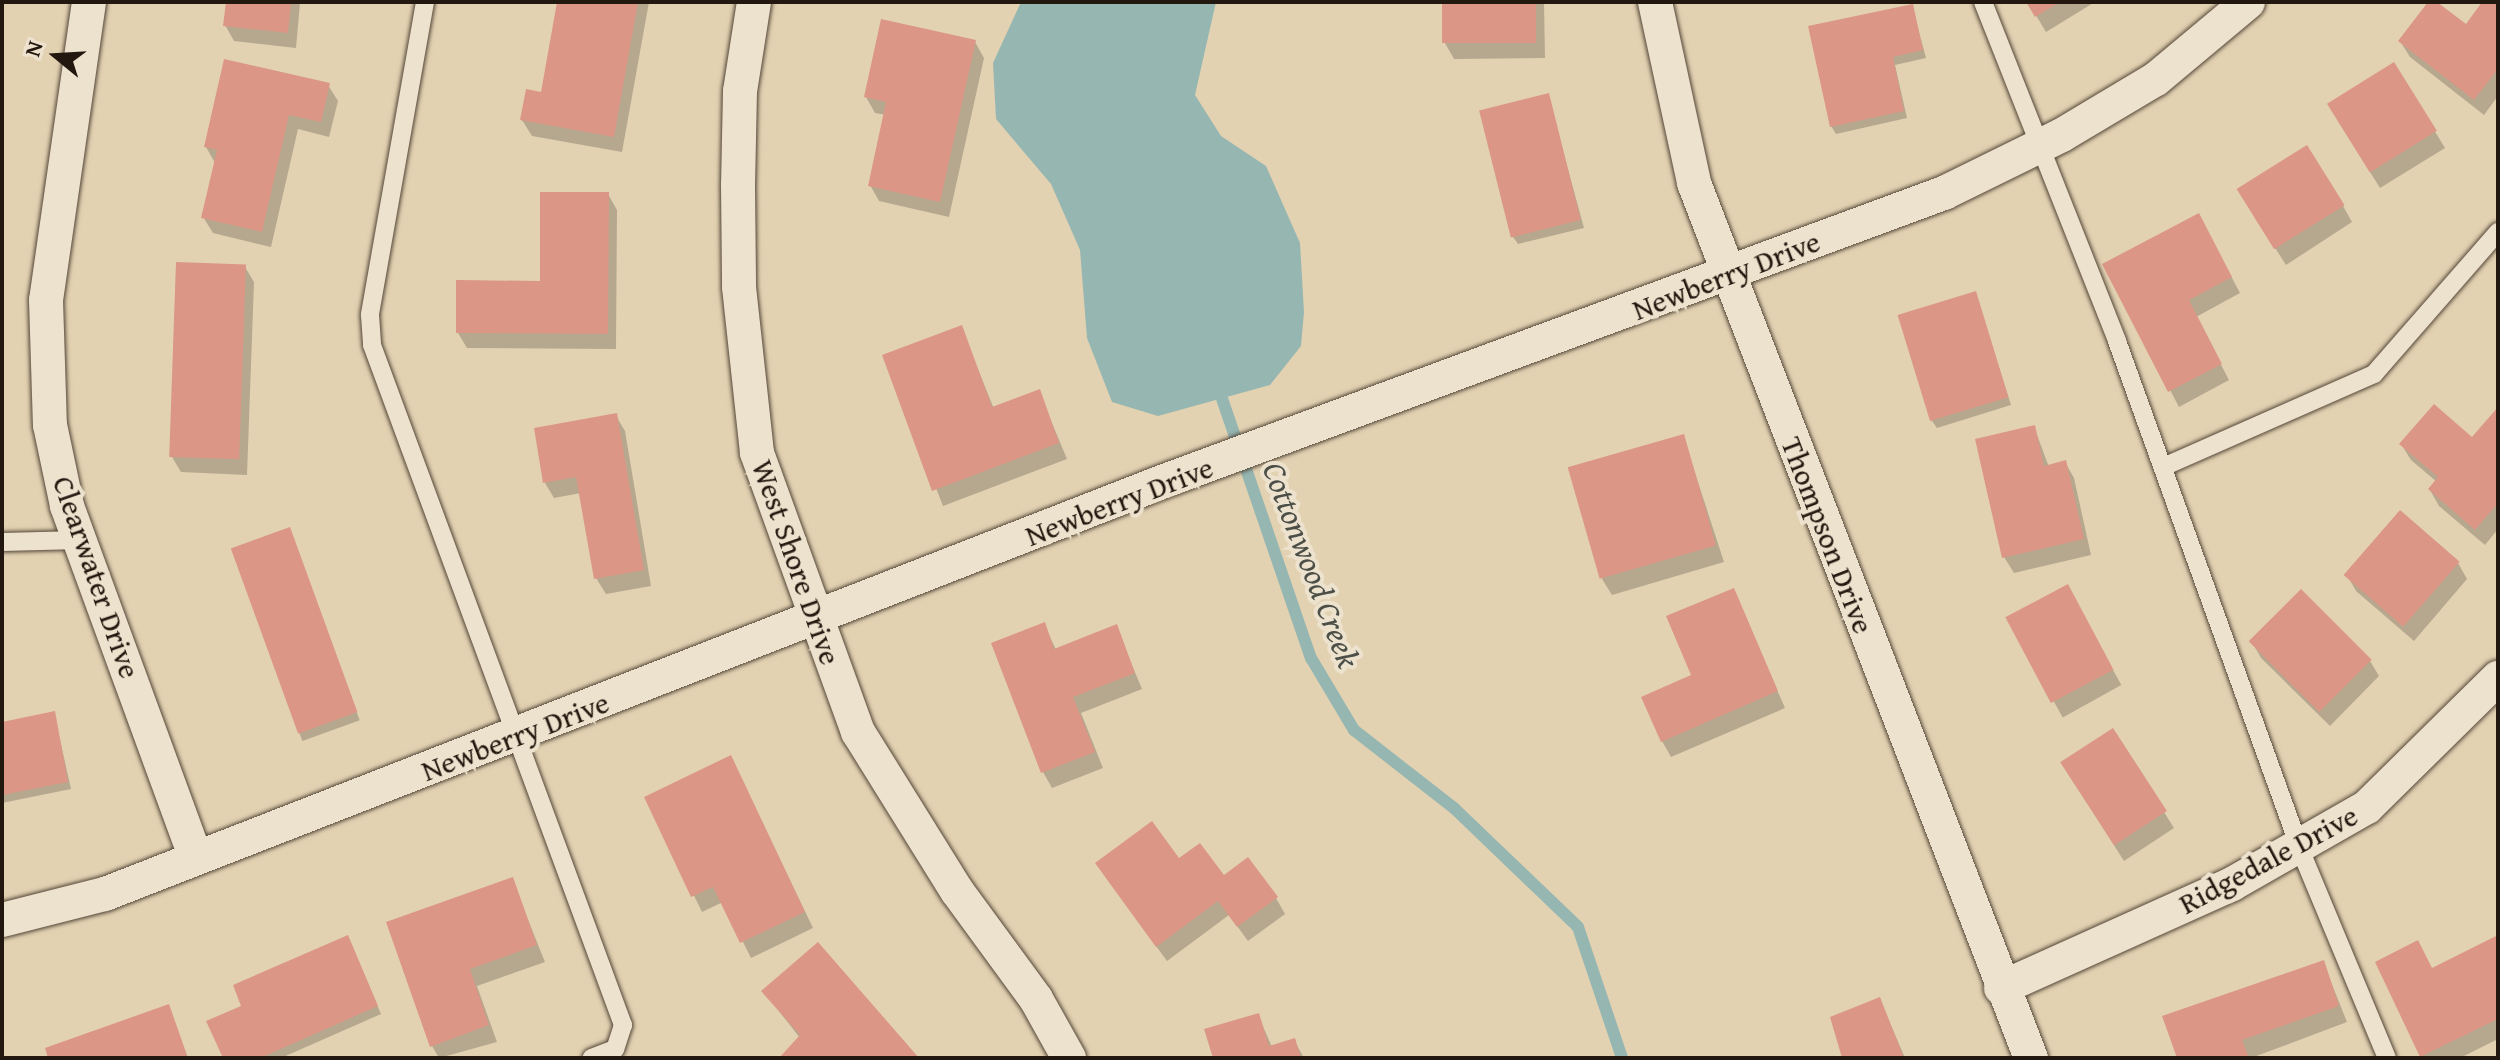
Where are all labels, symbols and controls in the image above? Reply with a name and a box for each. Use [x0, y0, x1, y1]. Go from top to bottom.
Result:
north arrow [16, 16, 96, 96]
text: N [16, 37, 51, 61]
street label: Newberry Drive [1627, 223, 1825, 327]
street label: Thompson Drive [1774, 432, 1882, 638]
street label: Newberry Drive [1020, 449, 1218, 553]
street label: West Shore Drive [745, 455, 849, 669]
water label: Cottonwood Creek [1254, 457, 1368, 673]
street label: Clearwater Drive [46, 471, 148, 683]
street label: Newberry Drive [416, 684, 614, 788]
street label: Ridgedale Drive [2172, 797, 2364, 921]

